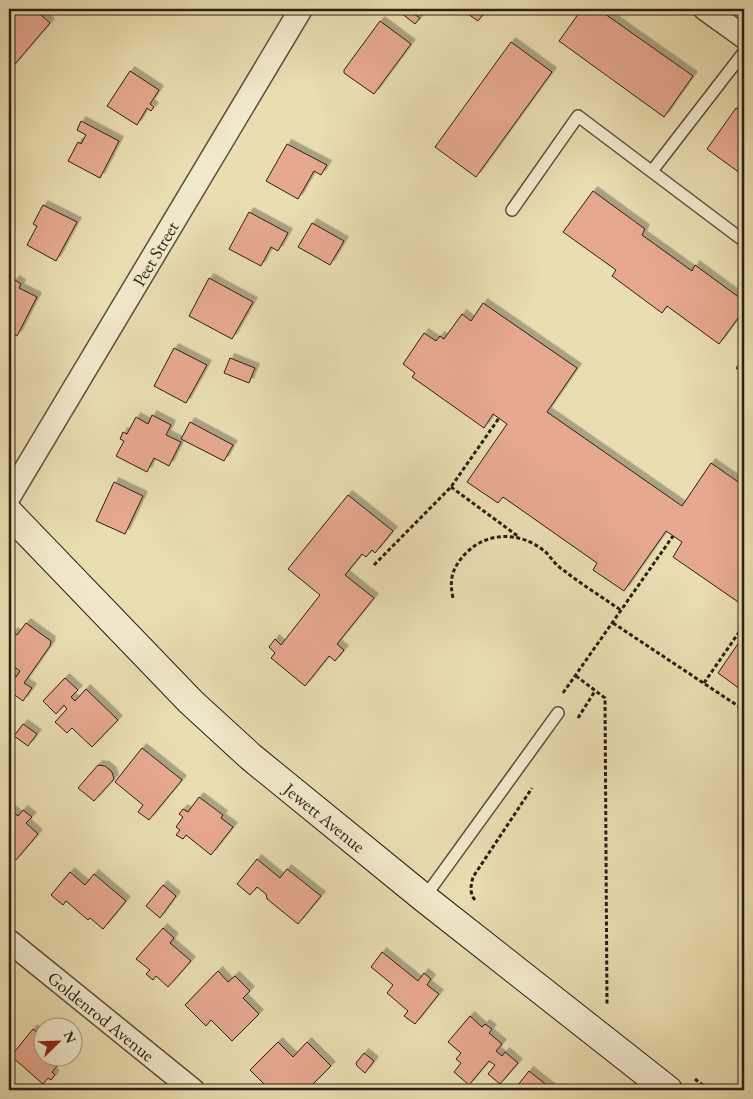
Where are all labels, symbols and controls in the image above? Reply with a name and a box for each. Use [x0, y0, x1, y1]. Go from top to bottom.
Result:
street label: Peet Street [127, 216, 183, 290]
street label: Jewett Avenue [278, 776, 370, 857]
street label: Goldenrod Avenue [43, 966, 160, 1066]
north arrow [32, 1016, 82, 1066]
text: N [59, 1028, 81, 1046]

